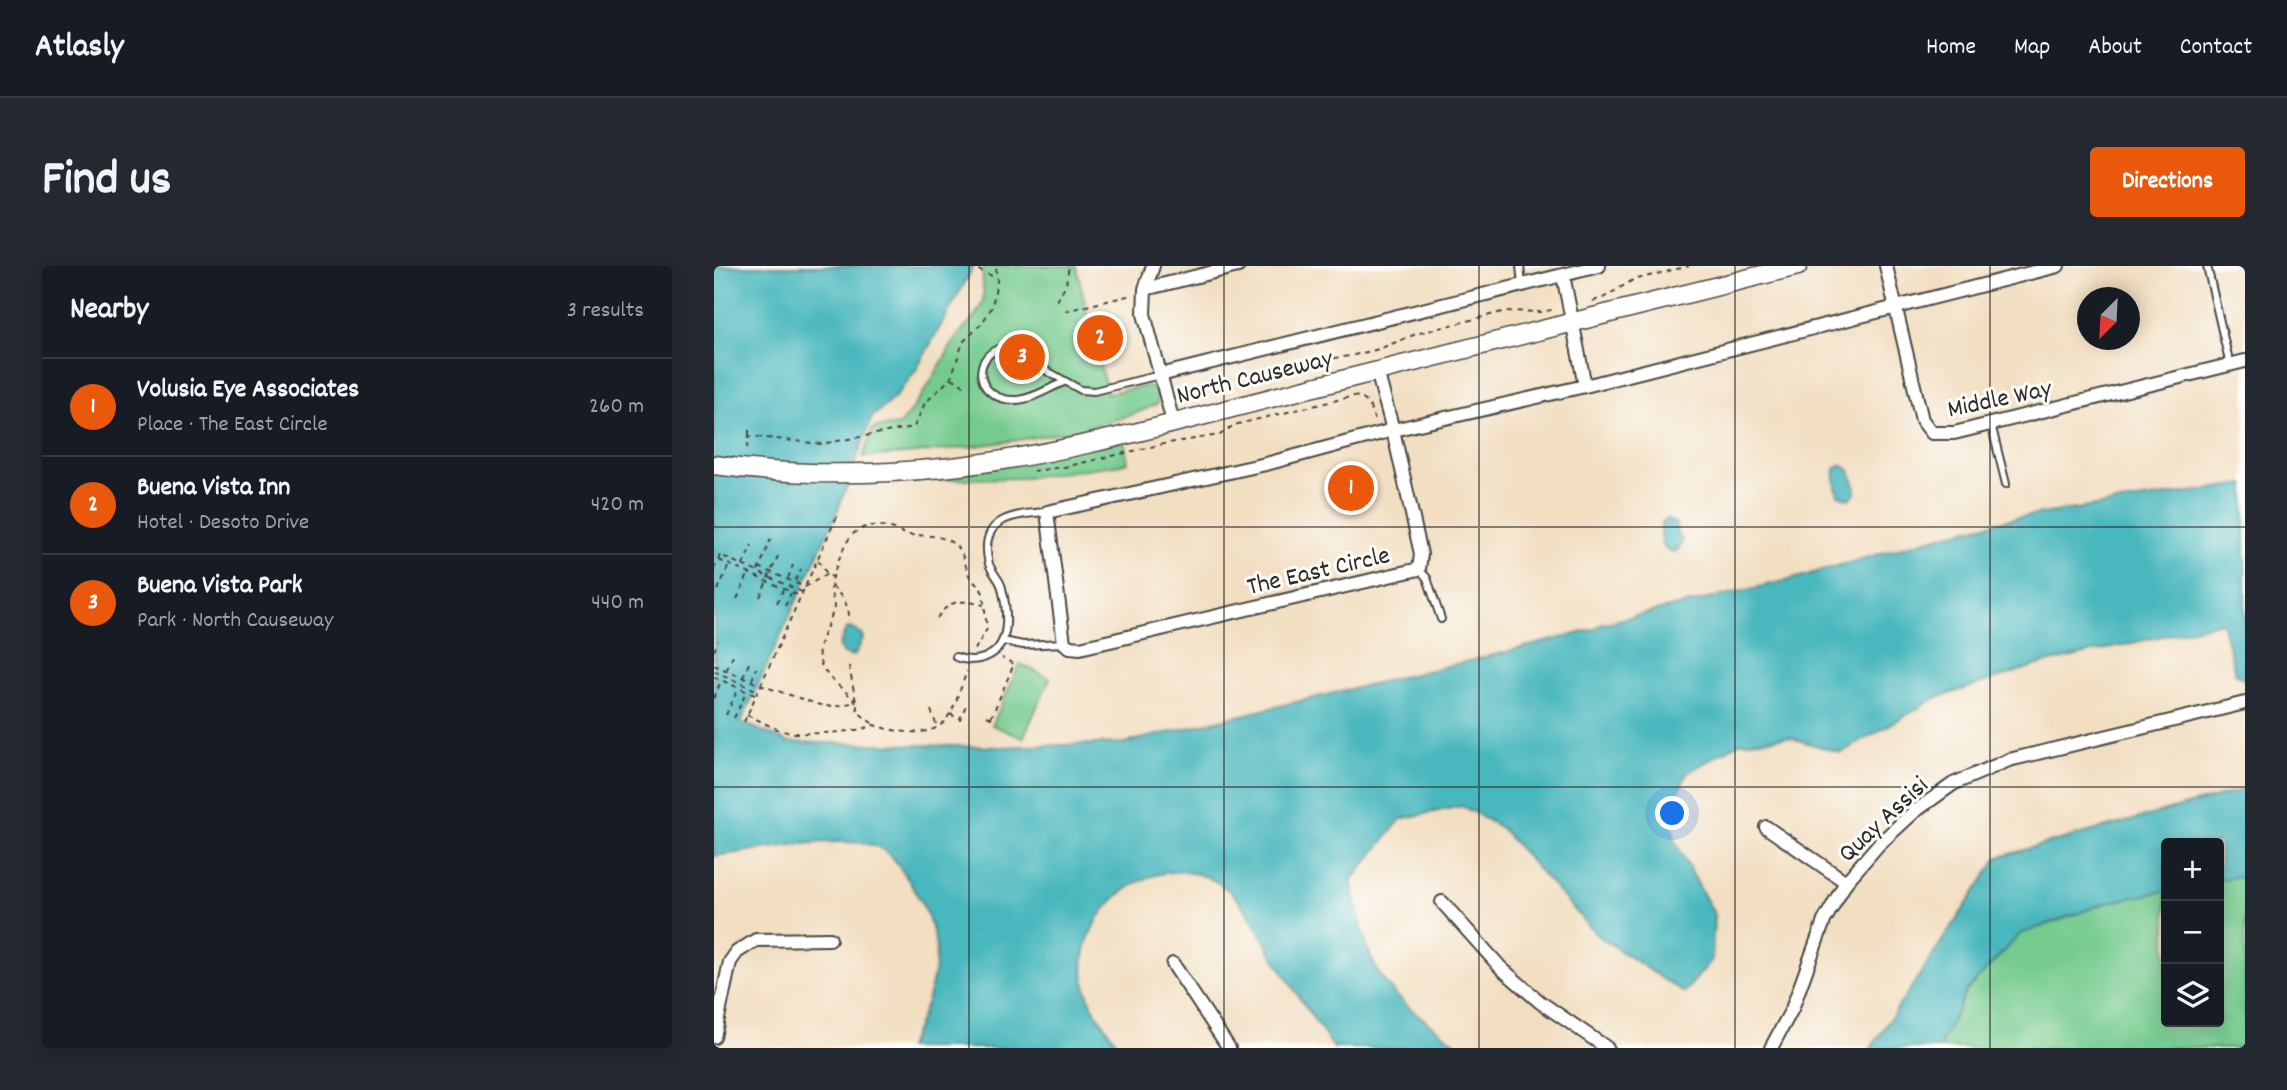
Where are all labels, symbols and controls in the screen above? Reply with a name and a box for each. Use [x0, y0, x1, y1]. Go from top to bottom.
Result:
text: Atlasly [35, 25, 124, 72]
text: Home [1926, 31, 1976, 65]
text: Map [2014, 31, 2050, 65]
text: About [2088, 31, 2142, 65]
text: Contact [2180, 31, 2252, 65]
text: Find us [42, 147, 171, 217]
button: Directions [2090, 147, 2245, 217]
north arrow [2077, 287, 2140, 350]
text: Nearby [70, 290, 148, 333]
text: 3 results [567, 295, 644, 328]
pin: 2 [1077, 312, 1123, 364]
pin: 3 [999, 331, 1045, 383]
street label: North Causeway [1173, 341, 1337, 416]
street label: Middle Way [1944, 371, 2056, 429]
text: Volusia Eye Associates [137, 372, 359, 409]
text: 1 [90, 391, 96, 424]
text: 260 m [589, 391, 644, 424]
text: Place · The East Circle [137, 409, 328, 442]
pin: 1 [1328, 462, 1374, 514]
text: Buena Vista Inn [137, 470, 290, 507]
text: 2 [88, 489, 98, 522]
text: 420 m [591, 489, 644, 522]
text: Hotel · Desoto Drive [137, 507, 309, 540]
street label: The East Circle [1244, 538, 1394, 607]
text: Buena Vista Park [137, 568, 302, 605]
text: 3 [88, 587, 98, 620]
text: 440 m [591, 587, 644, 620]
text: Park · North Causeway [137, 605, 333, 638]
street label: Quay Assisi [1831, 769, 1938, 872]
your location [1655, 796, 1689, 830]
map controls [2161, 838, 2224, 1027]
button: + [2161, 838, 2224, 901]
button: − [2161, 901, 2224, 964]
button: layers [2161, 964, 2224, 1027]

